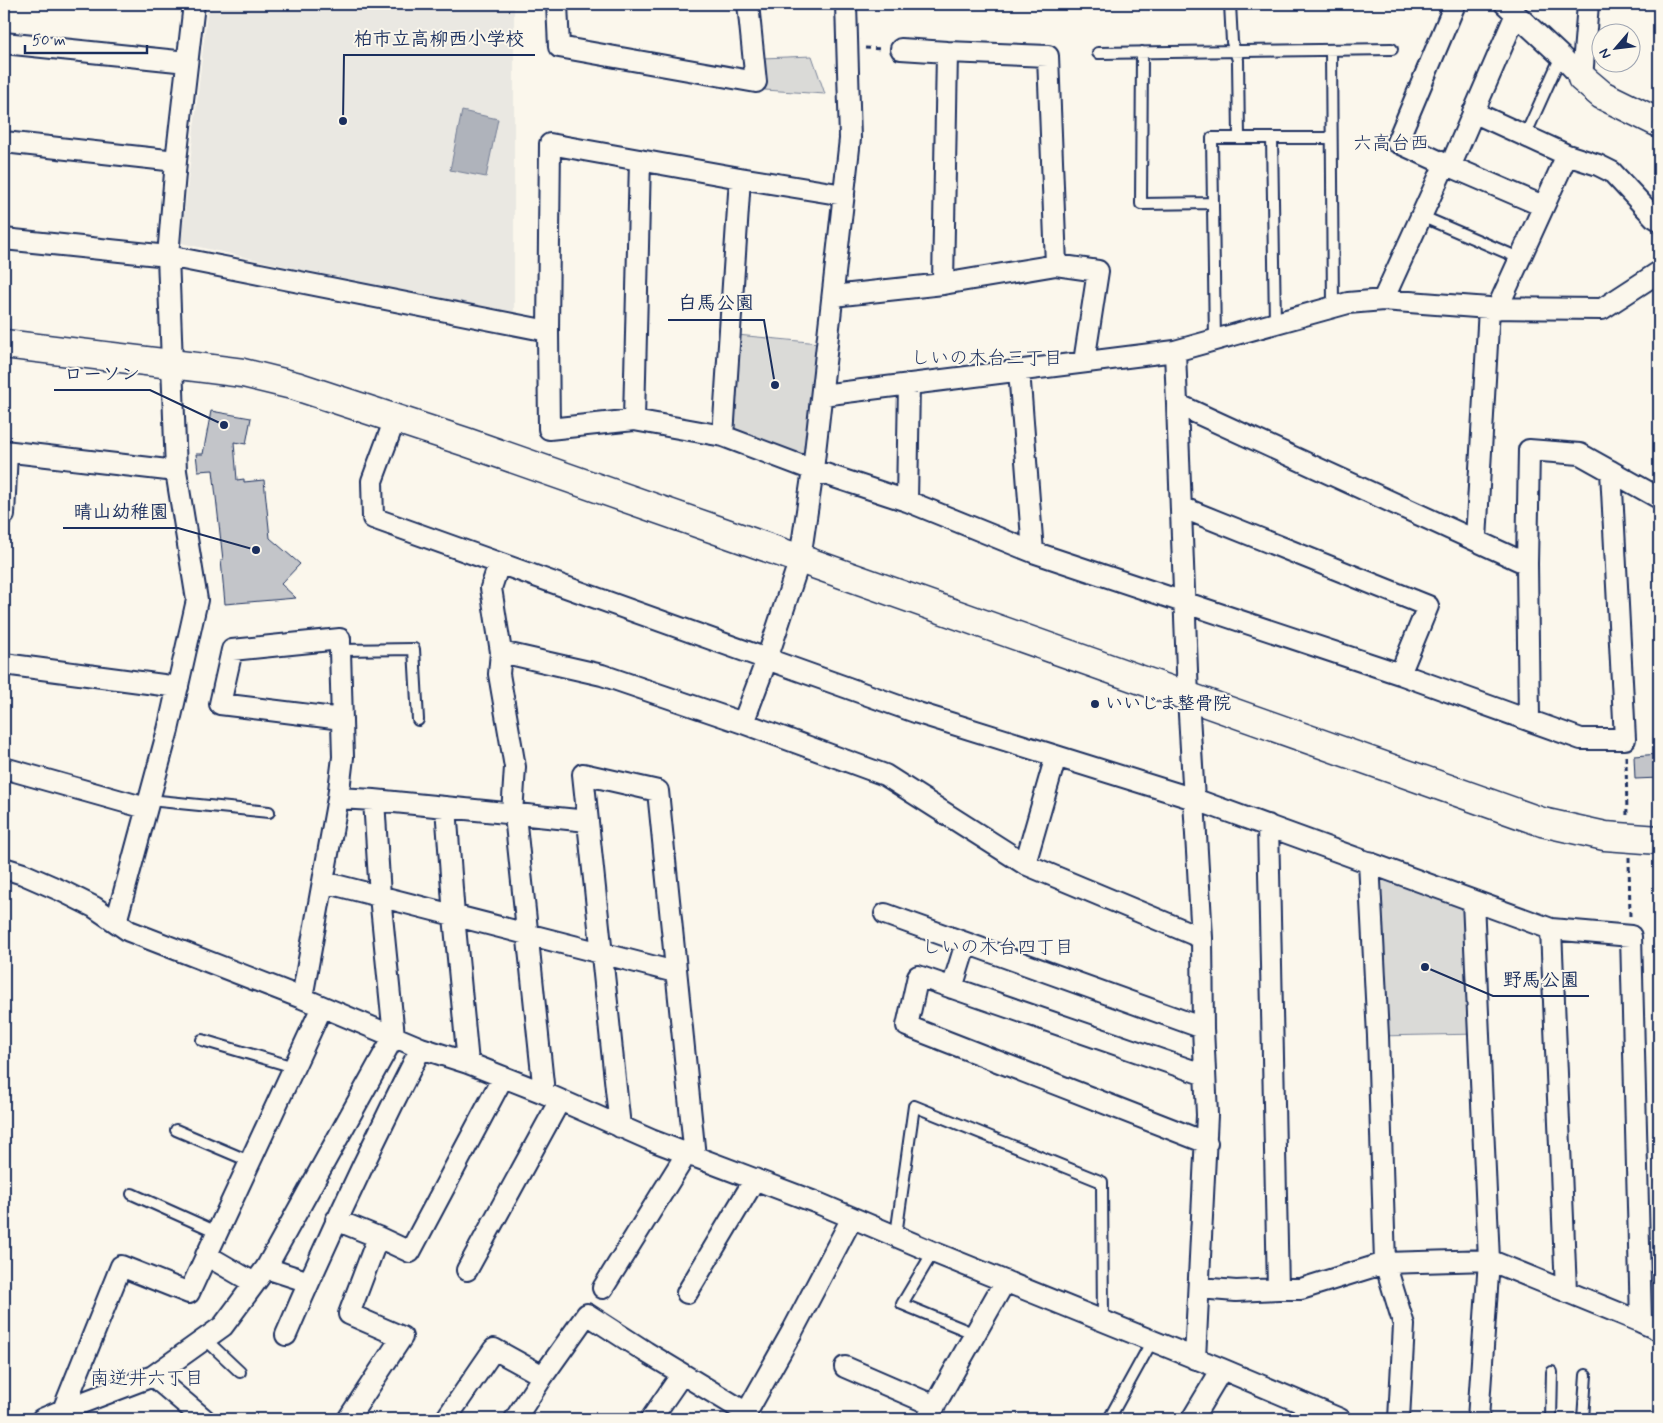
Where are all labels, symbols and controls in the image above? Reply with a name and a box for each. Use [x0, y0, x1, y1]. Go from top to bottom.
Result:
callout: 柏市立高柳西小学校 [344, 21, 535, 55]
scale bar [25, 22, 148, 54]
north arrow [1590, 22, 1640, 72]
text: 柏市立高柳西小学校 [353, 27, 525, 52]
text: 50 m [32, 31, 66, 51]
text: N [1595, 45, 1616, 62]
district label: 六高台西 [1353, 131, 1429, 156]
callout: 白馬公園 [668, 286, 764, 320]
text: 白馬公園 [678, 291, 754, 316]
district label: しいの木台三丁目 [911, 346, 1063, 371]
callout: ローソン [54, 356, 150, 390]
text: ローソン [64, 362, 140, 387]
callout: 晴山幼稚園 [63, 494, 178, 528]
text: 晴山幼稚園 [73, 500, 169, 525]
place label: いいじま整骨院 [1105, 692, 1231, 716]
marker: いいじま整骨院 [1089, 698, 1101, 710]
district label: しいの木台四丁目 [922, 935, 1074, 960]
callout: 野馬公園 [1493, 962, 1589, 996]
text: 野馬公園 [1503, 968, 1579, 993]
district label: 南逆井六丁目 [90, 1366, 204, 1391]

